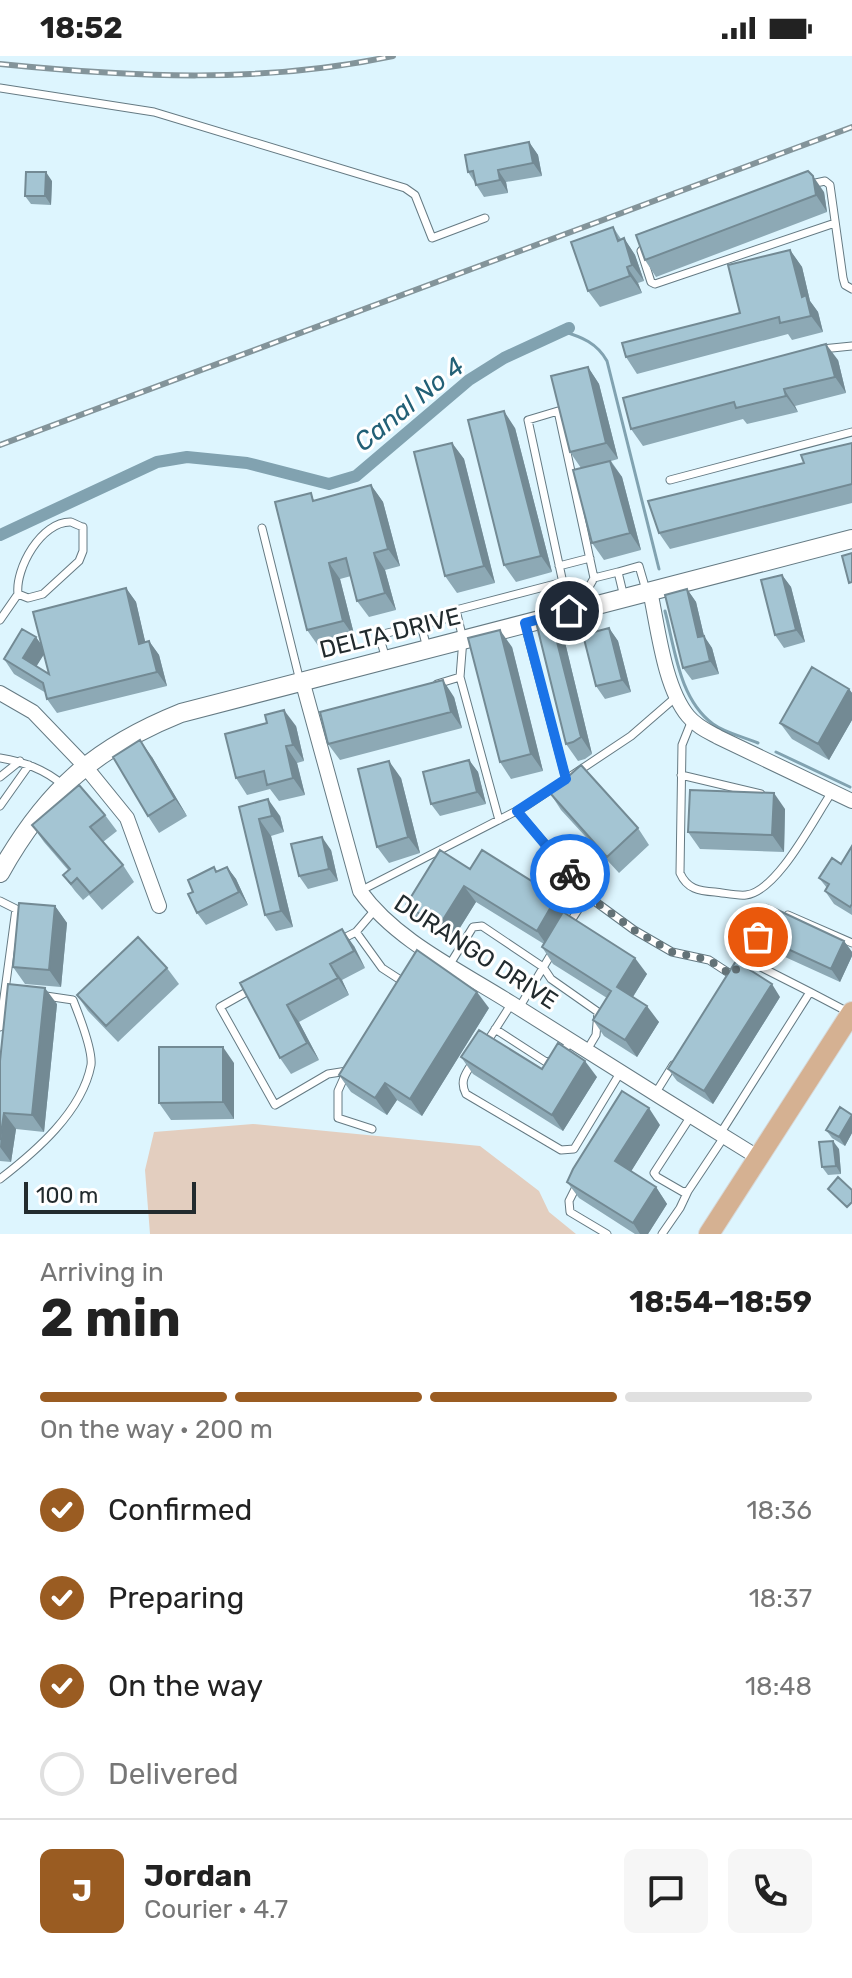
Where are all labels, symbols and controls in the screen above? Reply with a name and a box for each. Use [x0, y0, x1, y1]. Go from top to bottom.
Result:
text: 18:52 [40, 10, 123, 46]
water label: Canal No 4 [348, 351, 470, 458]
pin [535, 577, 603, 645]
icon: home [547, 589, 591, 633]
street label: DELTA DRIVE [317, 602, 463, 664]
courier [530, 834, 610, 914]
icon: bike [548, 852, 592, 896]
street label: DURANGO DRIVE [389, 889, 563, 1015]
pin [724, 903, 792, 971]
icon: bag [736, 915, 780, 959]
scale bar [24, 1178, 196, 1214]
text: 100 m [36, 1182, 98, 1209]
text: Arriving in [40, 1257, 164, 1288]
text: 18:54–18:59 [629, 1284, 812, 1320]
text: 2 min [40, 1287, 181, 1349]
text: On the way · 200 m [40, 1414, 273, 1445]
icon: check [40, 1488, 84, 1532]
text: Confirmed [108, 1492, 252, 1528]
text: 18:36 [746, 1495, 812, 1526]
icon: check [40, 1576, 84, 1620]
text: Preparing [108, 1580, 244, 1616]
text: 18:37 [749, 1583, 812, 1614]
icon: check [40, 1664, 84, 1708]
text: On the way [108, 1668, 263, 1704]
text: 18:48 [745, 1671, 812, 1702]
text: Delivered [108, 1756, 239, 1792]
button: chat [624, 1849, 708, 1933]
button: phone [728, 1849, 812, 1933]
text: Jordan [144, 1858, 252, 1894]
text: J [72, 1873, 92, 1909]
text: Courier · 4.7 [144, 1894, 288, 1925]

